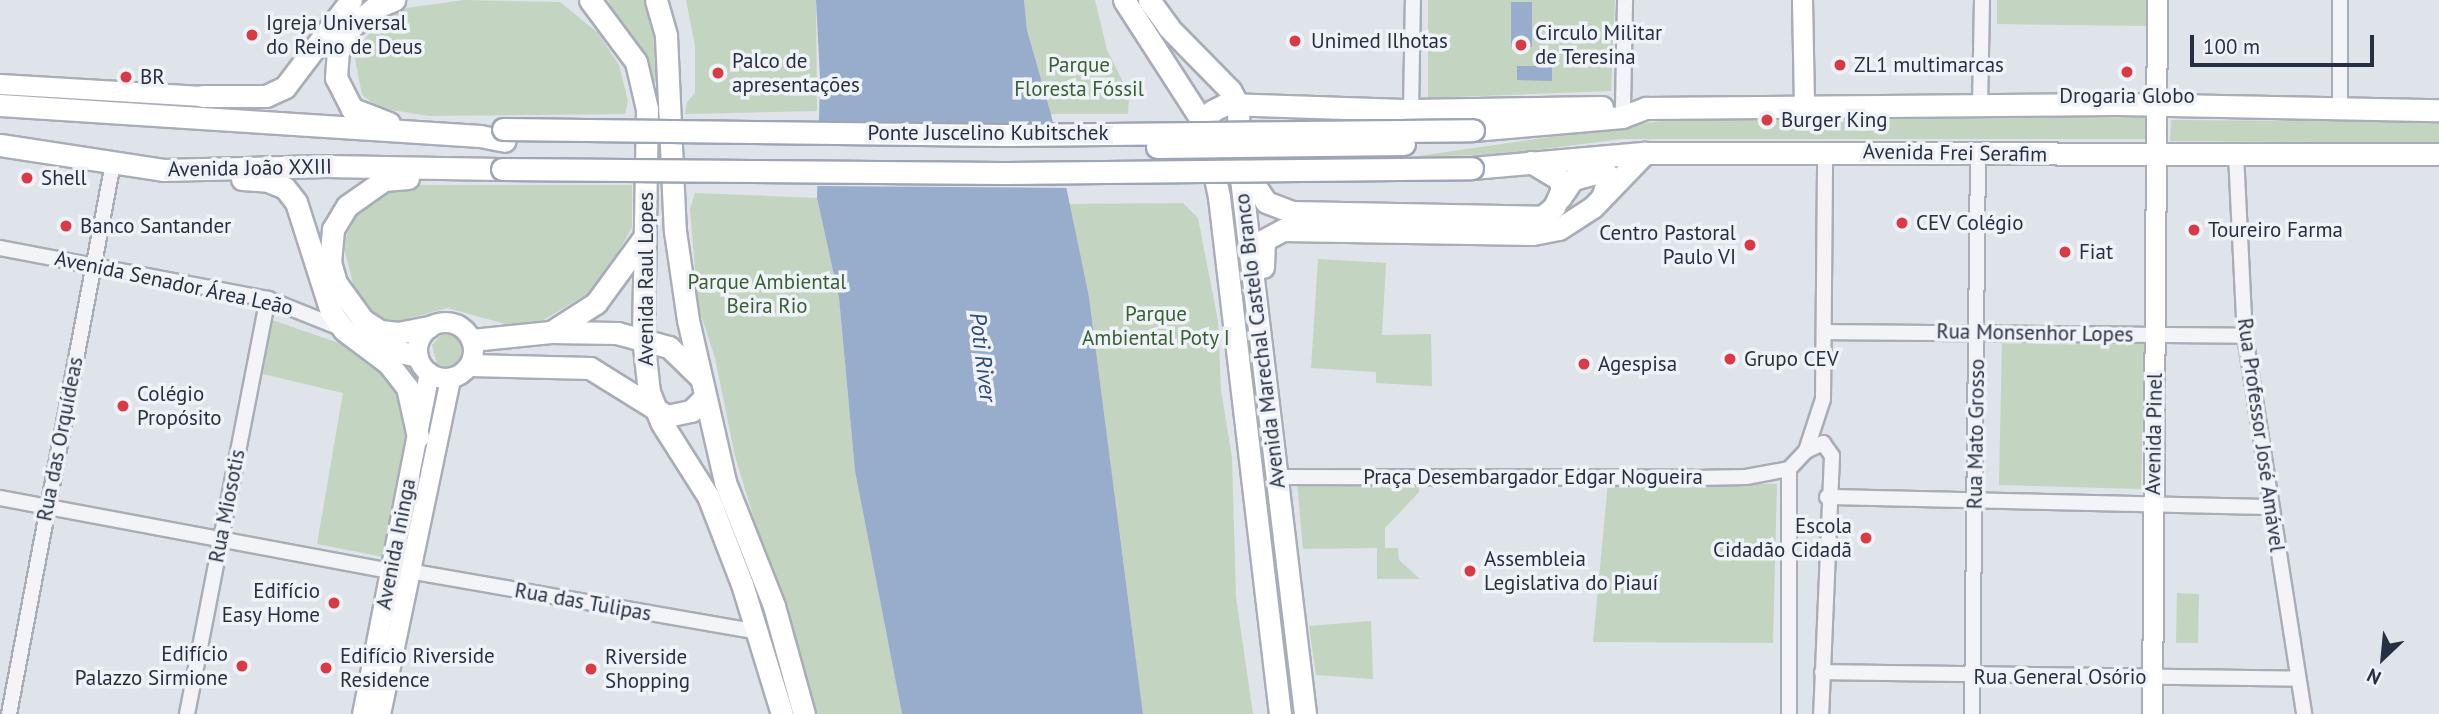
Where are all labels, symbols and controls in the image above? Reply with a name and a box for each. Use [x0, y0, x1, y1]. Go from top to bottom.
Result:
place label: Igreja Universal do Reino de Deus [266, 10, 422, 60]
place label: Circulo Militar de Teresina [1535, 20, 1662, 70]
scale bar [2194, 21, 2378, 65]
marker: Igreja Universal do Reino de Deus [244, 27, 260, 43]
place label: Unimed Ilhotas [1311, 28, 1448, 54]
marker: Unimed Ilhotas [1285, 31, 1305, 51]
text: 100 m [2203, 33, 2260, 60]
marker: Circulo Militar de Teresina [1513, 37, 1529, 53]
place label: Palco de apresentações [732, 48, 860, 98]
park label: Parque Floresta Fóssil [1014, 52, 1144, 102]
place label: ZL1 multimarcas [1854, 52, 2004, 78]
marker: ZL1 multimarcas [1832, 57, 1848, 73]
place label: BR [140, 64, 165, 90]
marker: Drogaria Globo [2119, 64, 2135, 80]
marker: Palco de apresentações [710, 65, 726, 81]
marker: BR [118, 69, 134, 85]
place label: Drogaria Globo [2059, 83, 2195, 109]
place label: Burger King [1781, 107, 1888, 133]
marker: Burger King [1759, 112, 1775, 128]
street label: Ponte Juscelino Kubitschek [867, 120, 1109, 146]
street label: Avenida Frei Serafim [1863, 139, 2047, 167]
street label: Avenida João XXIII [167, 154, 333, 182]
place label: Shell [41, 165, 87, 191]
marker: Shell [19, 170, 35, 186]
street label: Avenida Raul Lopes [633, 192, 659, 366]
street label: Avenida Marechal Castelo Branco [1229, 192, 1291, 490]
place label: CEV Colégio [1916, 210, 2024, 236]
place label: Banco Santander [80, 213, 231, 239]
marker: CEV Colégio [1894, 215, 1910, 231]
place label: Toureiro Farma [2208, 217, 2343, 243]
marker: Banco Santander [58, 218, 74, 234]
place label: Centro Pastoral Paulo VI [1599, 220, 1736, 270]
marker: Toureiro Farma [2186, 222, 2202, 238]
marker: Centro Pastoral Paulo VI [1742, 237, 1758, 253]
place label: Fiat [2079, 239, 2113, 265]
marker: Fiat [2057, 244, 2073, 260]
street label: Avenida Senador Área Leão [52, 245, 296, 321]
park label: Parque Ambiental Beira Rio [687, 269, 847, 319]
park label: Parque Ambiental Poty I [1082, 301, 1230, 351]
water label: Poti River [964, 311, 1002, 403]
street label: Rua Professor José Amável [2232, 316, 2290, 554]
street label: Rua Monsenhor Lopes [1936, 319, 2134, 347]
place label: Grupo CEV [1744, 346, 1839, 372]
place label: Agespisa [1598, 351, 1677, 377]
marker: Grupo CEV [1722, 351, 1738, 367]
street label: Rua das Orquídeas [32, 355, 88, 523]
marker: Agespisa [1576, 356, 1592, 372]
street label: Rua Mato Grosso [1962, 358, 1990, 510]
street label: Avenida Pinel [2140, 373, 2168, 495]
place label: Colégio Propósito [137, 381, 222, 431]
marker: Colégio Propósito [115, 398, 131, 414]
street label: Rua Miosotis [204, 447, 250, 565]
street label: Praça Desembargador Edgar Nogueira [1363, 464, 1703, 490]
street label: Avenida Ininga [371, 476, 421, 612]
place label: Escola Cidadão Cidadã [1713, 513, 1852, 563]
marker: Escola Cidadão Cidadã [1858, 530, 1874, 546]
place label: Assembleia Legislativa do Piauí [1484, 546, 1658, 596]
marker: Assembleia Legislativa do Piauí [1462, 563, 1478, 579]
place label: Edifício Easy Home [221, 578, 320, 628]
street label: Rua das Tulipas [512, 578, 654, 626]
marker: Edifício Easy Home [326, 595, 342, 611]
north arrow [2348, 623, 2418, 693]
place label: Edifício Palazzo Sirmione [75, 641, 228, 691]
place label: Edifício Riverside Residence [340, 643, 495, 693]
place label: Riverside Shopping [605, 644, 690, 694]
marker: Edifício Palazzo Sirmione [234, 658, 250, 674]
marker: Edifício Riverside Residence [318, 660, 334, 676]
marker: Riverside Shopping [583, 661, 599, 677]
text: N [2363, 663, 2385, 690]
street label: Rua General Osório [1973, 664, 2147, 690]

